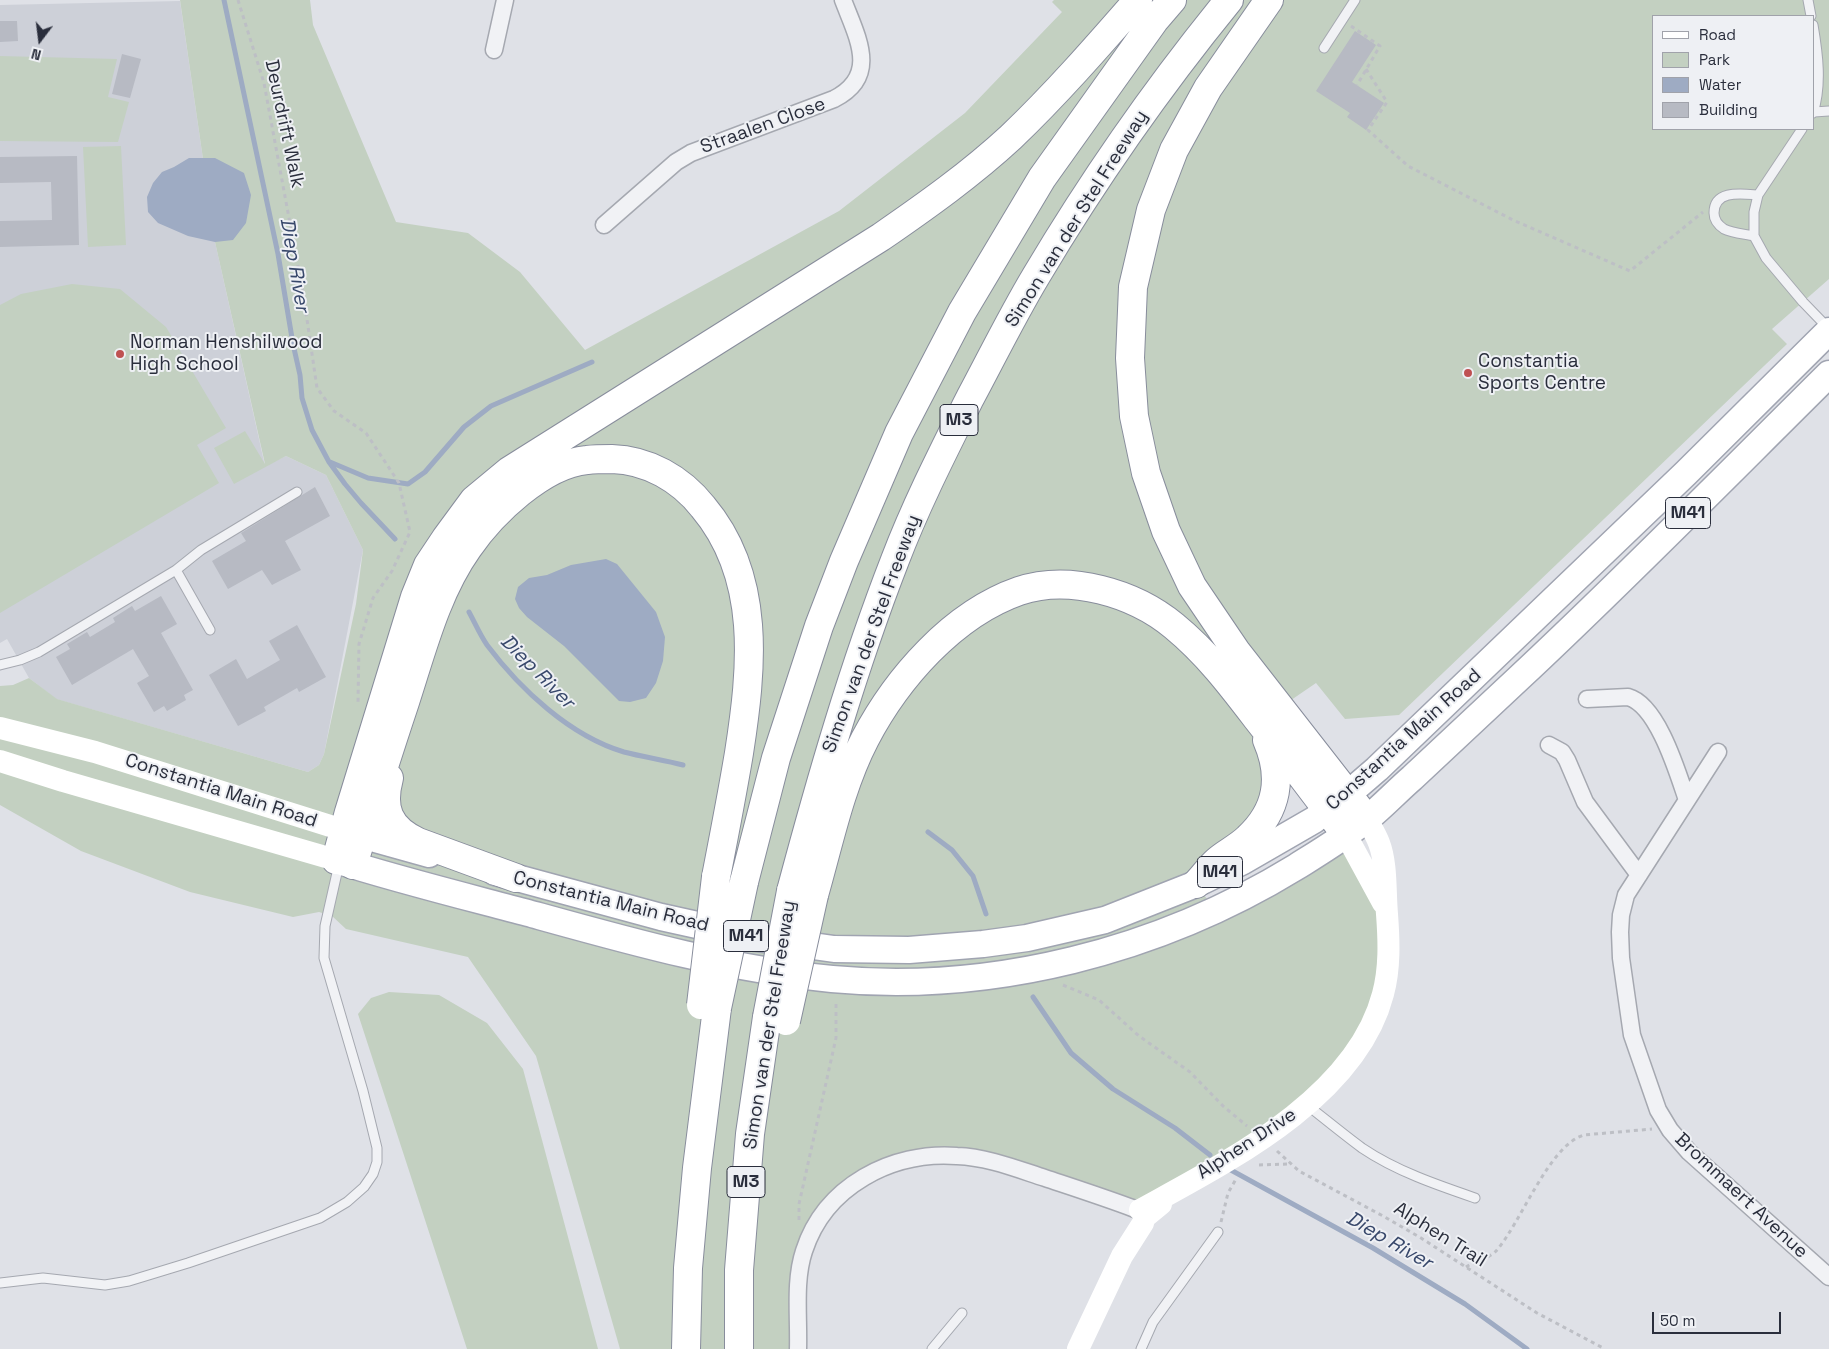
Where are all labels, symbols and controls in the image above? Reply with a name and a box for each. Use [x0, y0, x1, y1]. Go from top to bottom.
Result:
north arrow [15, 15, 65, 65]
legend [1652, 15, 1814, 130]
text: Road [1699, 25, 1736, 44]
text: N [29, 45, 43, 64]
text: Park [1699, 50, 1730, 69]
street label: Deurdrift Walk [259, 58, 309, 190]
text: Water [1699, 75, 1741, 94]
street label: Straalen Close [697, 93, 829, 159]
text: Building [1699, 100, 1758, 119]
street label: Simon van der Stel Freeway [1001, 106, 1153, 332]
water label: Diep River [274, 216, 314, 314]
place label: Norman Henshilwood High School [130, 332, 322, 376]
marker: Norman Henshilwood High School [114, 348, 126, 360]
place label: Constantia Sports Centre [1478, 351, 1606, 395]
marker: Constantia Sports Centre [1462, 367, 1474, 379]
road number: M3 [940, 404, 978, 436]
road number: M41 [1666, 498, 1710, 528]
street label: Simon van der Stel Freeway [818, 512, 926, 756]
water label: Diep River [495, 630, 579, 714]
street label: Constantia Main Road [1322, 664, 1486, 816]
street label: Constantia Main Road [122, 749, 320, 833]
road number: M41 [1198, 856, 1242, 888]
street label: Constantia Main Road [511, 867, 711, 937]
street label: Simon van der Stel Freeway [739, 899, 801, 1151]
road number: M41 [724, 920, 768, 951]
street label: Alphen Drive [1193, 1103, 1301, 1185]
street label: Brommaert Avenue [1670, 1128, 1812, 1264]
road number: M3 [727, 1166, 765, 1198]
street label: Alphen Trail [1389, 1197, 1491, 1273]
water label: Diep River [1342, 1207, 1436, 1275]
scale bar [1654, 1302, 1783, 1334]
text: 50 m [1660, 1311, 1695, 1330]

